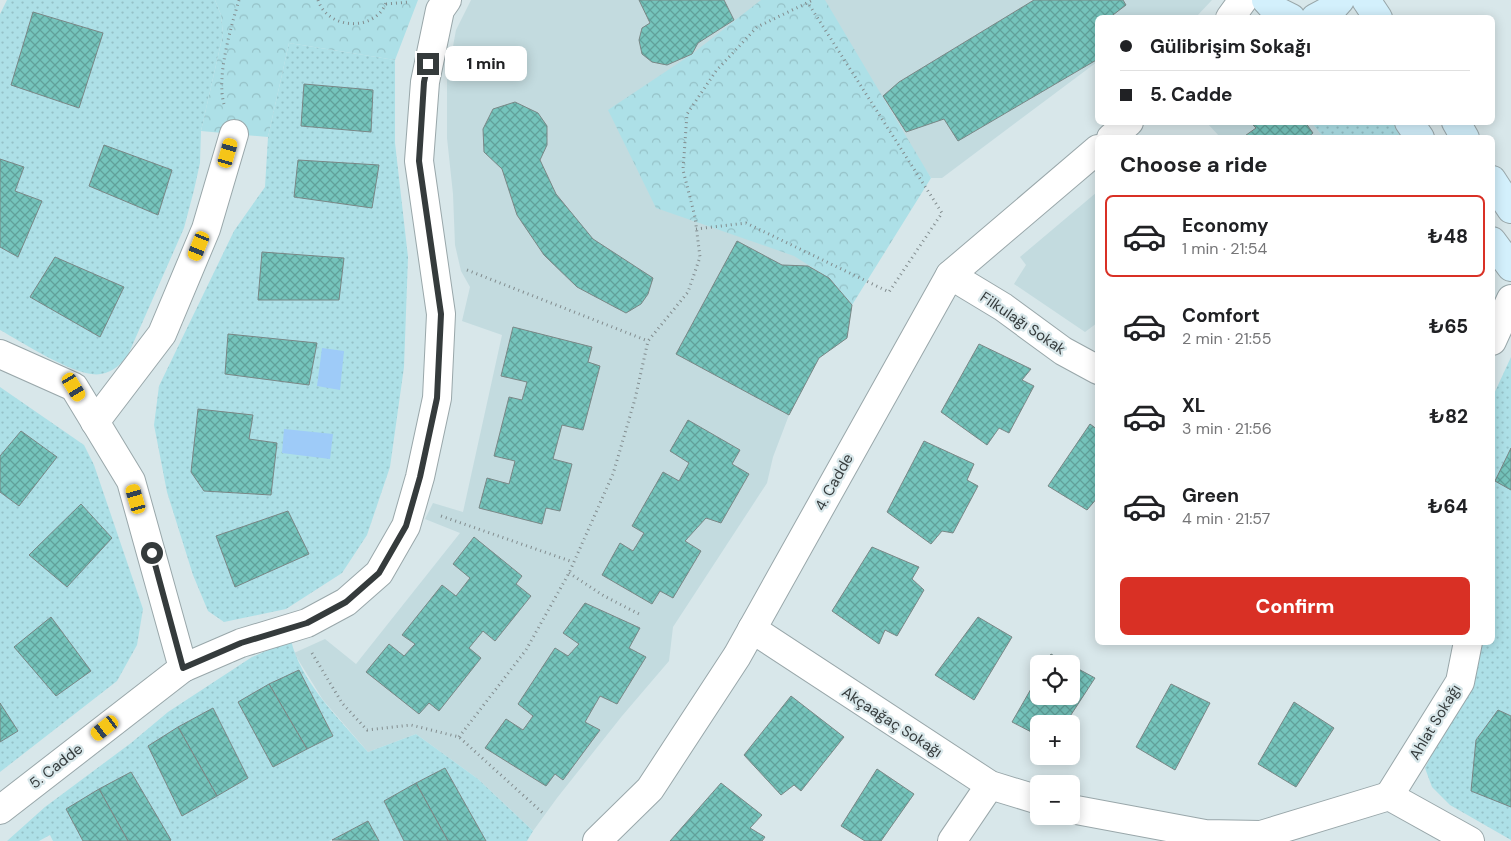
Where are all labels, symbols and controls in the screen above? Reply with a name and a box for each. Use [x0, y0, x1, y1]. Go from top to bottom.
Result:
text: Gülibrişim Sokağı [1150, 34, 1311, 59]
callout: 1 min [446, 46, 528, 82]
route end [417, 53, 439, 75]
text: 1 min [466, 53, 506, 74]
text: 5. Cadde [1150, 82, 1233, 107]
car [216, 137, 239, 169]
text: Choose a ride [1120, 150, 1268, 179]
text: Economy [1182, 213, 1269, 238]
icon: car [1122, 214, 1167, 259]
text: ₺48 [1428, 224, 1468, 249]
car [186, 229, 211, 263]
text: 1 min · 21:54 [1182, 238, 1267, 259]
street label: Filkulağı Sokak [976, 287, 1070, 359]
text: Comfort [1182, 303, 1260, 328]
icon: car [1122, 304, 1167, 349]
text: ₺65 [1429, 314, 1468, 339]
text: 2 min · 21:55 [1182, 328, 1271, 349]
car [59, 370, 88, 404]
text: XL [1182, 393, 1205, 418]
icon: car [1122, 394, 1167, 439]
text: ₺82 [1429, 404, 1468, 429]
text: 3 min · 21:56 [1182, 418, 1272, 439]
street label: 4. Cadde [810, 450, 858, 514]
car [124, 483, 147, 515]
text: Green [1182, 483, 1239, 508]
icon: car [1122, 484, 1167, 529]
text: ₺64 [1428, 494, 1468, 519]
text: 4 min · 21:57 [1182, 508, 1270, 529]
route start [141, 542, 163, 564]
button: Confirm [1120, 577, 1470, 635]
map controls [1030, 655, 1080, 825]
button: locate [1030, 655, 1080, 705]
street label: Ahlat Sokağı [1405, 681, 1465, 763]
street label: Akçaağaç Sokağı [838, 682, 946, 762]
car [88, 713, 121, 743]
button: + [1030, 715, 1080, 765]
street label: 5. Cadde [25, 739, 87, 793]
button: − [1030, 775, 1080, 825]

